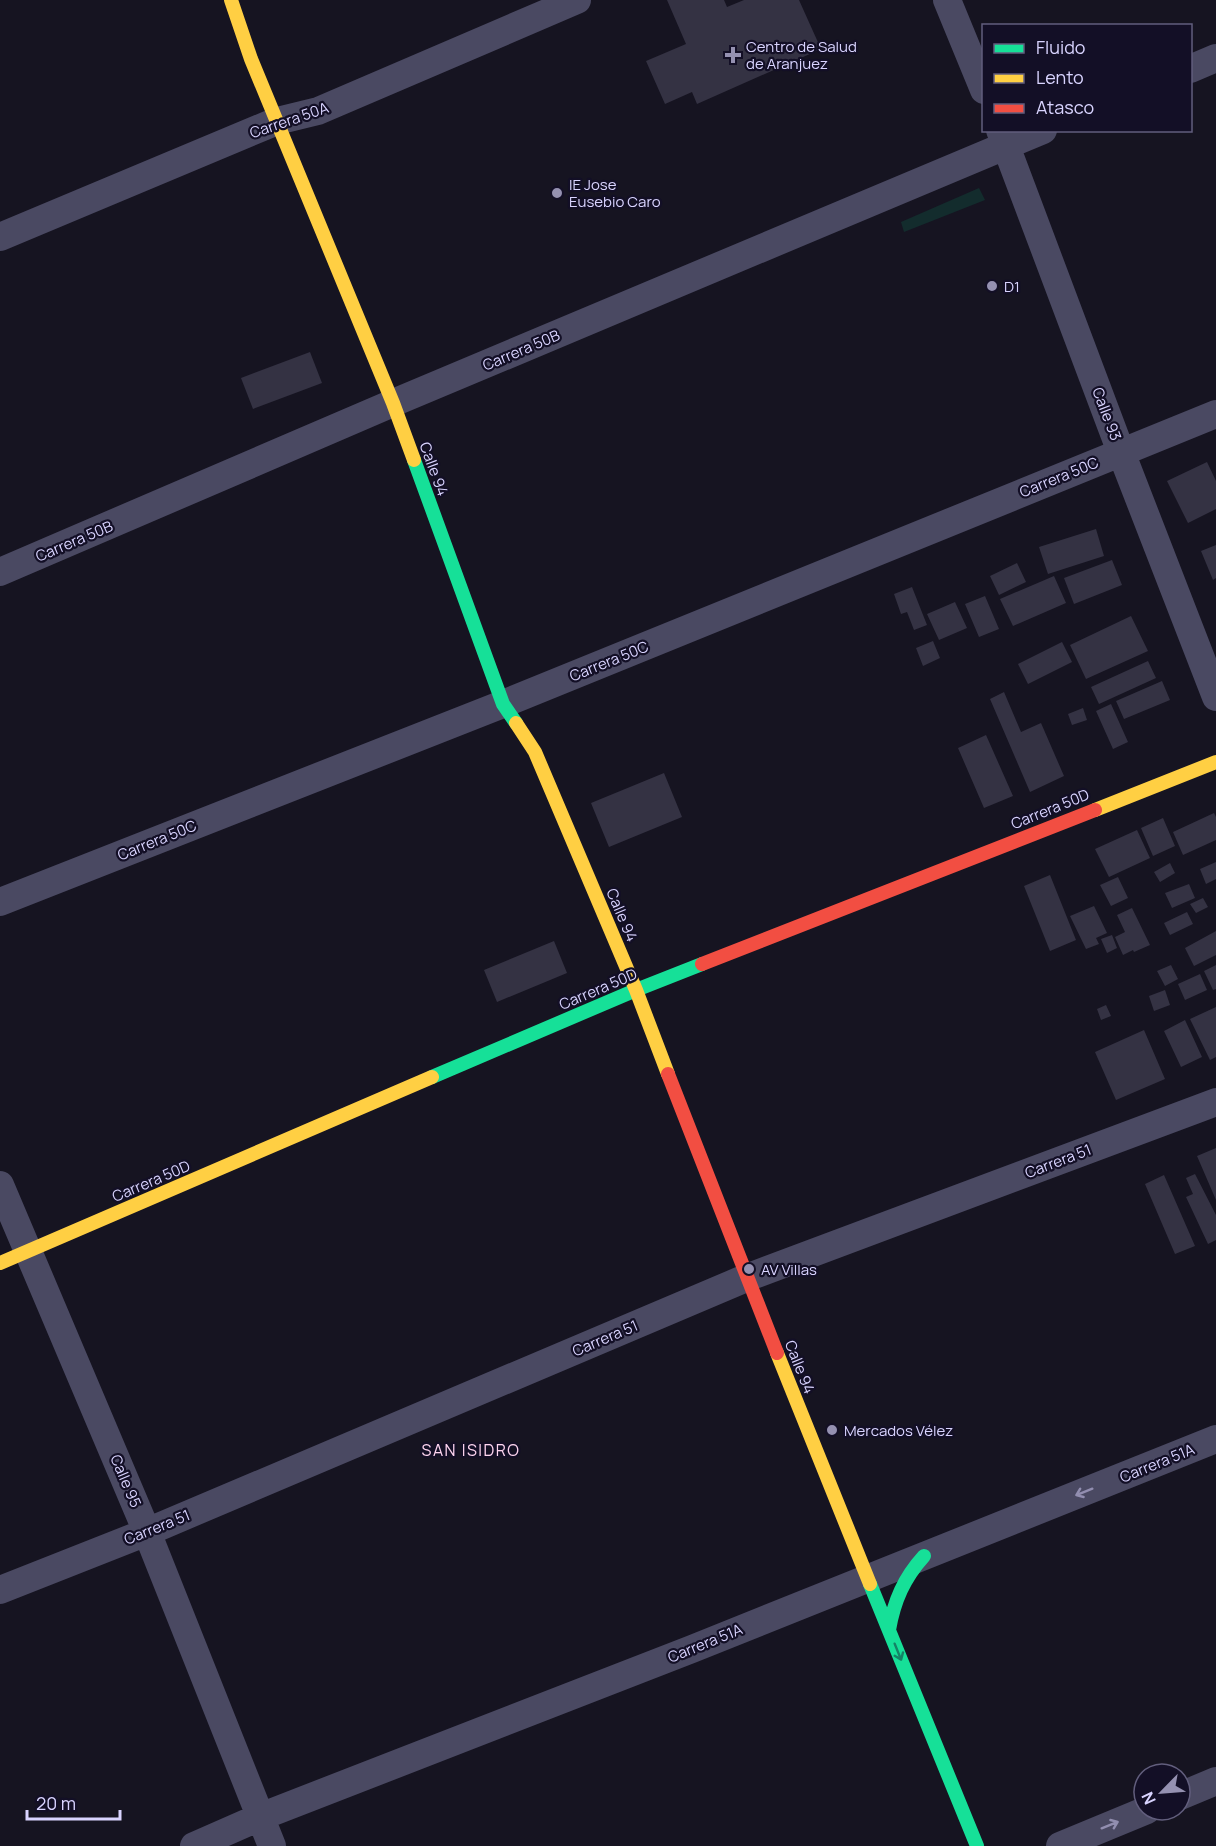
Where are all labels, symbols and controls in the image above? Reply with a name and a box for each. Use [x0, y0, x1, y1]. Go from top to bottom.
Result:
legend [982, 24, 1192, 132]
text: Fluido [1036, 35, 1085, 59]
place label: Centro de Salud de Aranjuez [746, 36, 857, 74]
marker: Centro de Salud de Aranjuez [724, 46, 742, 64]
text: Lento [1036, 65, 1084, 89]
text: Atasco [1036, 95, 1094, 119]
street label: Carrera 50A [247, 97, 332, 143]
place label: IE Jose Eusebio Caro [569, 174, 661, 212]
marker: IE Jose Eusebio Caro [550, 186, 564, 200]
place label: D1 [1004, 276, 1020, 297]
marker: D1 [985, 279, 999, 293]
street label: Carrera 50B [479, 324, 563, 376]
street label: Calle 93 [1087, 384, 1127, 444]
street label: Calle 94 [415, 439, 453, 499]
street label: Carrera 50C [1016, 452, 1102, 502]
street label: Carrera 50B [32, 515, 116, 567]
street label: Carrera 50C [566, 636, 652, 686]
street label: Carrera 50D [1008, 784, 1092, 834]
street label: Carrera 50C [114, 815, 200, 865]
street label: Calle 94 [601, 885, 643, 945]
street label: Carrera 50D [556, 963, 640, 1015]
street label: Carrera 51 [1022, 1139, 1094, 1183]
street label: Carrera 50D [109, 1155, 193, 1207]
place label: AV Villas [761, 1259, 817, 1280]
marker: AV Villas [742, 1262, 756, 1276]
street label: Carrera 51 [569, 1315, 641, 1361]
street label: Calle 94 [780, 1337, 820, 1397]
place label: Mercados Vélez [844, 1420, 953, 1441]
marker: Mercados Vélez [825, 1423, 839, 1437]
street label: Carrera 51A [1116, 1438, 1198, 1488]
district label: SAN ISIDRO [422, 1439, 520, 1461]
street label: Calle 95 [105, 1451, 147, 1511]
one-way arrow [1075, 1487, 1093, 1498]
street label: Carrera 51 [121, 1504, 193, 1550]
street label: Carrera 51A [664, 1618, 746, 1668]
one-way arrow [893, 1642, 904, 1661]
north arrow [1132, 1762, 1192, 1822]
scale bar [27, 1783, 120, 1821]
text: N [1136, 1788, 1161, 1808]
text: 20 m [36, 1791, 76, 1815]
one-way arrow [1101, 1819, 1119, 1830]

